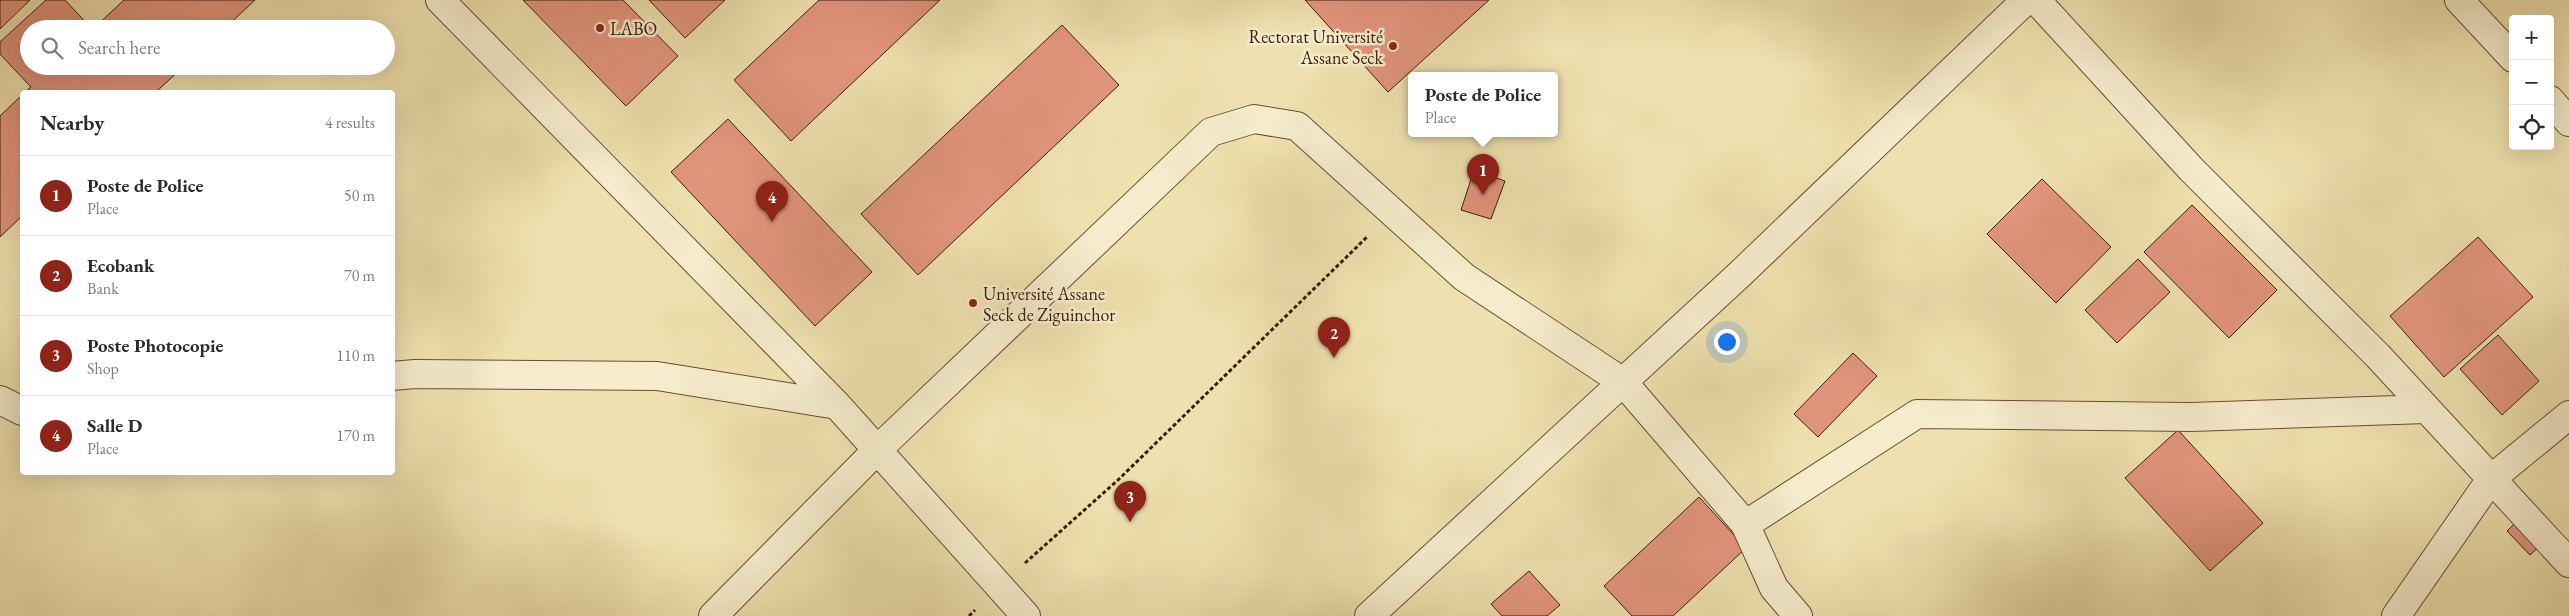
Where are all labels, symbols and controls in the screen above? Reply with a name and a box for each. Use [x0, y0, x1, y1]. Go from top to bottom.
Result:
map controls [2509, 15, 2554, 150]
button: + [2509, 15, 2554, 60]
place label: LABO [610, 17, 657, 40]
search box [20, 20, 395, 75]
marker: LABO [594, 22, 606, 34]
place label: Rectorat Université Assane Seck [1248, 25, 1384, 69]
icon: search [38, 34, 66, 62]
text: Search here [78, 35, 160, 60]
marker: Rectorat Université Assane Seck [1387, 40, 1399, 52]
button: − [2509, 60, 2554, 105]
popup [1408, 72, 1558, 137]
text: Poste de Police [1425, 82, 1541, 107]
button: locate [2509, 105, 2554, 150]
text: Place [1425, 107, 1456, 128]
text: Nearby [40, 109, 104, 136]
text: 4 results [325, 112, 375, 133]
pin: 1 [1467, 154, 1499, 195]
text: Poste de Police [87, 173, 203, 198]
pin: 4 [756, 181, 788, 222]
text: 1 [52, 185, 60, 206]
text: 50 m [344, 185, 375, 206]
text: Place [87, 198, 119, 219]
text: Ecobank [87, 253, 154, 278]
text: 2 [52, 265, 60, 286]
text: 70 m [344, 265, 375, 286]
text: Bank [87, 278, 119, 299]
place label: Université Assane Seck de Ziguinchor [983, 282, 1115, 326]
marker: Université Assane Seck de Ziguinchor [967, 297, 979, 309]
pin: 2 [1318, 317, 1350, 358]
your location [1714, 329, 1740, 355]
text: Poste Photocopie [87, 333, 223, 358]
text: 3 [52, 345, 60, 366]
text: 110 m [336, 345, 375, 366]
text: Shop [87, 358, 119, 379]
text: Salle D [87, 413, 142, 438]
text: 4 [52, 425, 60, 446]
text: 170 m [336, 425, 375, 446]
text: Place [87, 438, 119, 459]
pin: 3 [1114, 481, 1146, 522]

